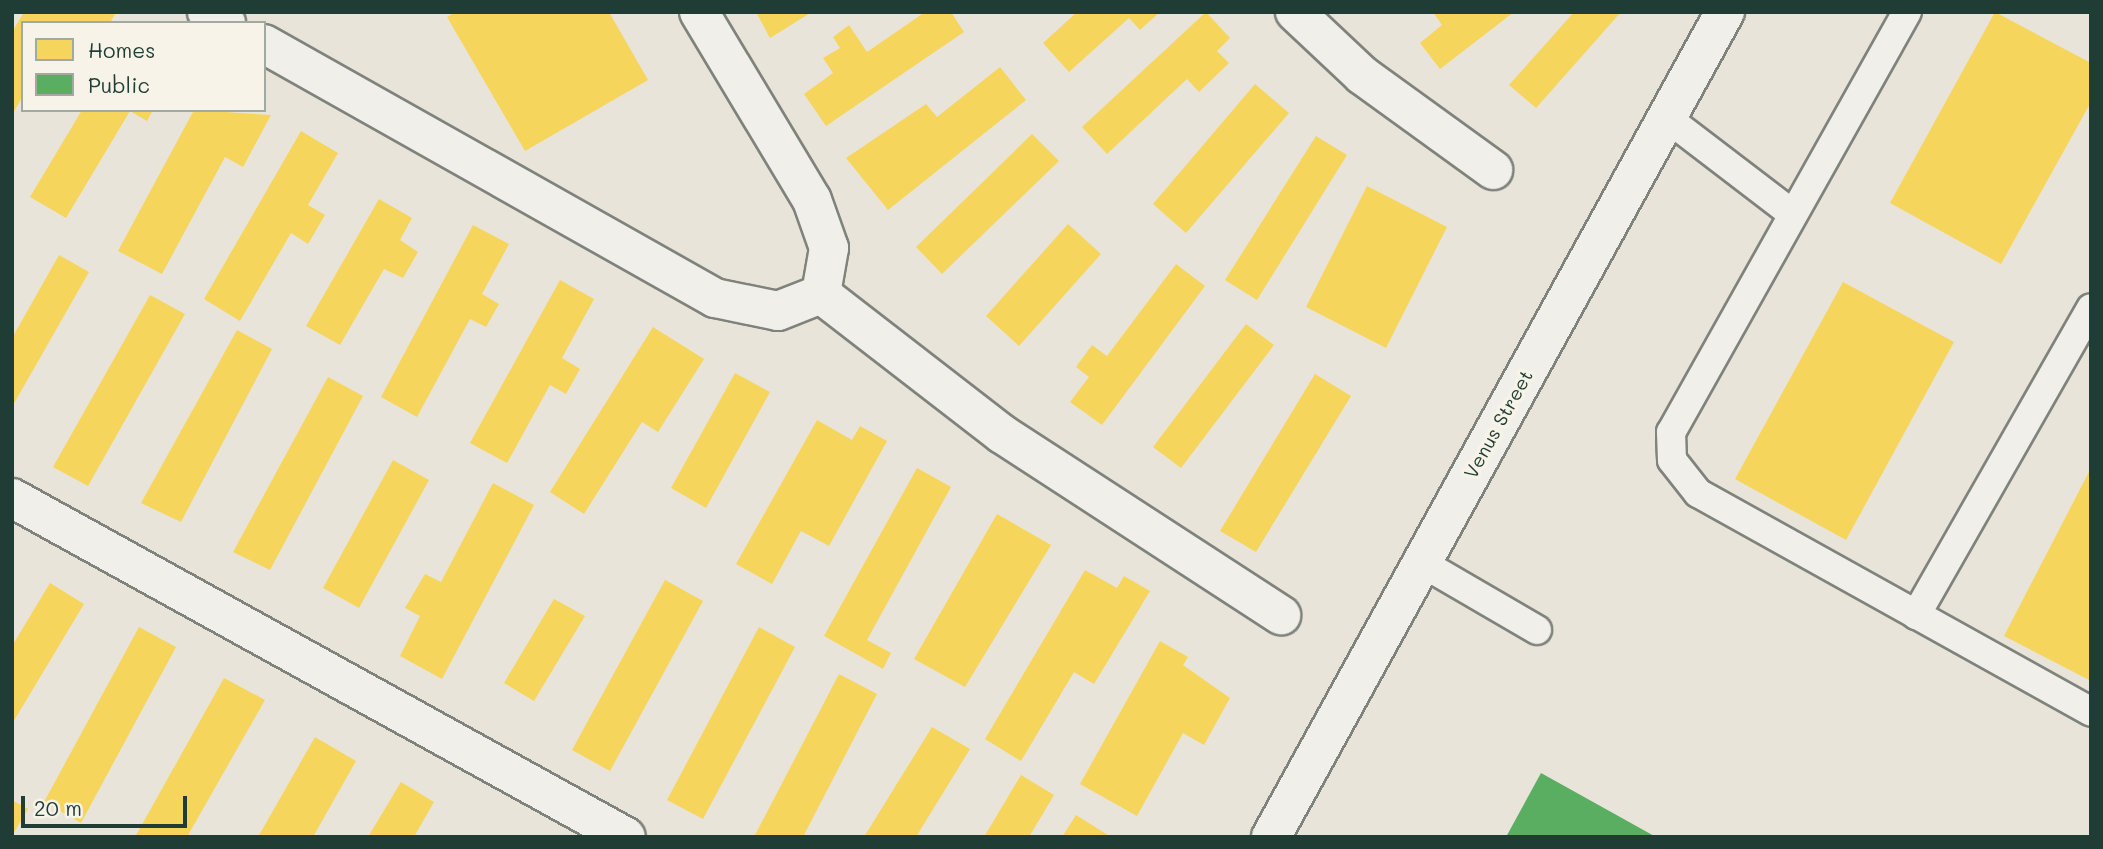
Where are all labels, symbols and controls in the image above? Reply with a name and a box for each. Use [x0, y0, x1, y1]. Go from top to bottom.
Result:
legend [21, 21, 266, 112]
text: Homes [88, 36, 155, 63]
text: Public [88, 71, 150, 98]
street label: Venus Street [1459, 366, 1537, 482]
scale bar [24, 782, 191, 826]
text: 20 m [34, 794, 82, 821]

